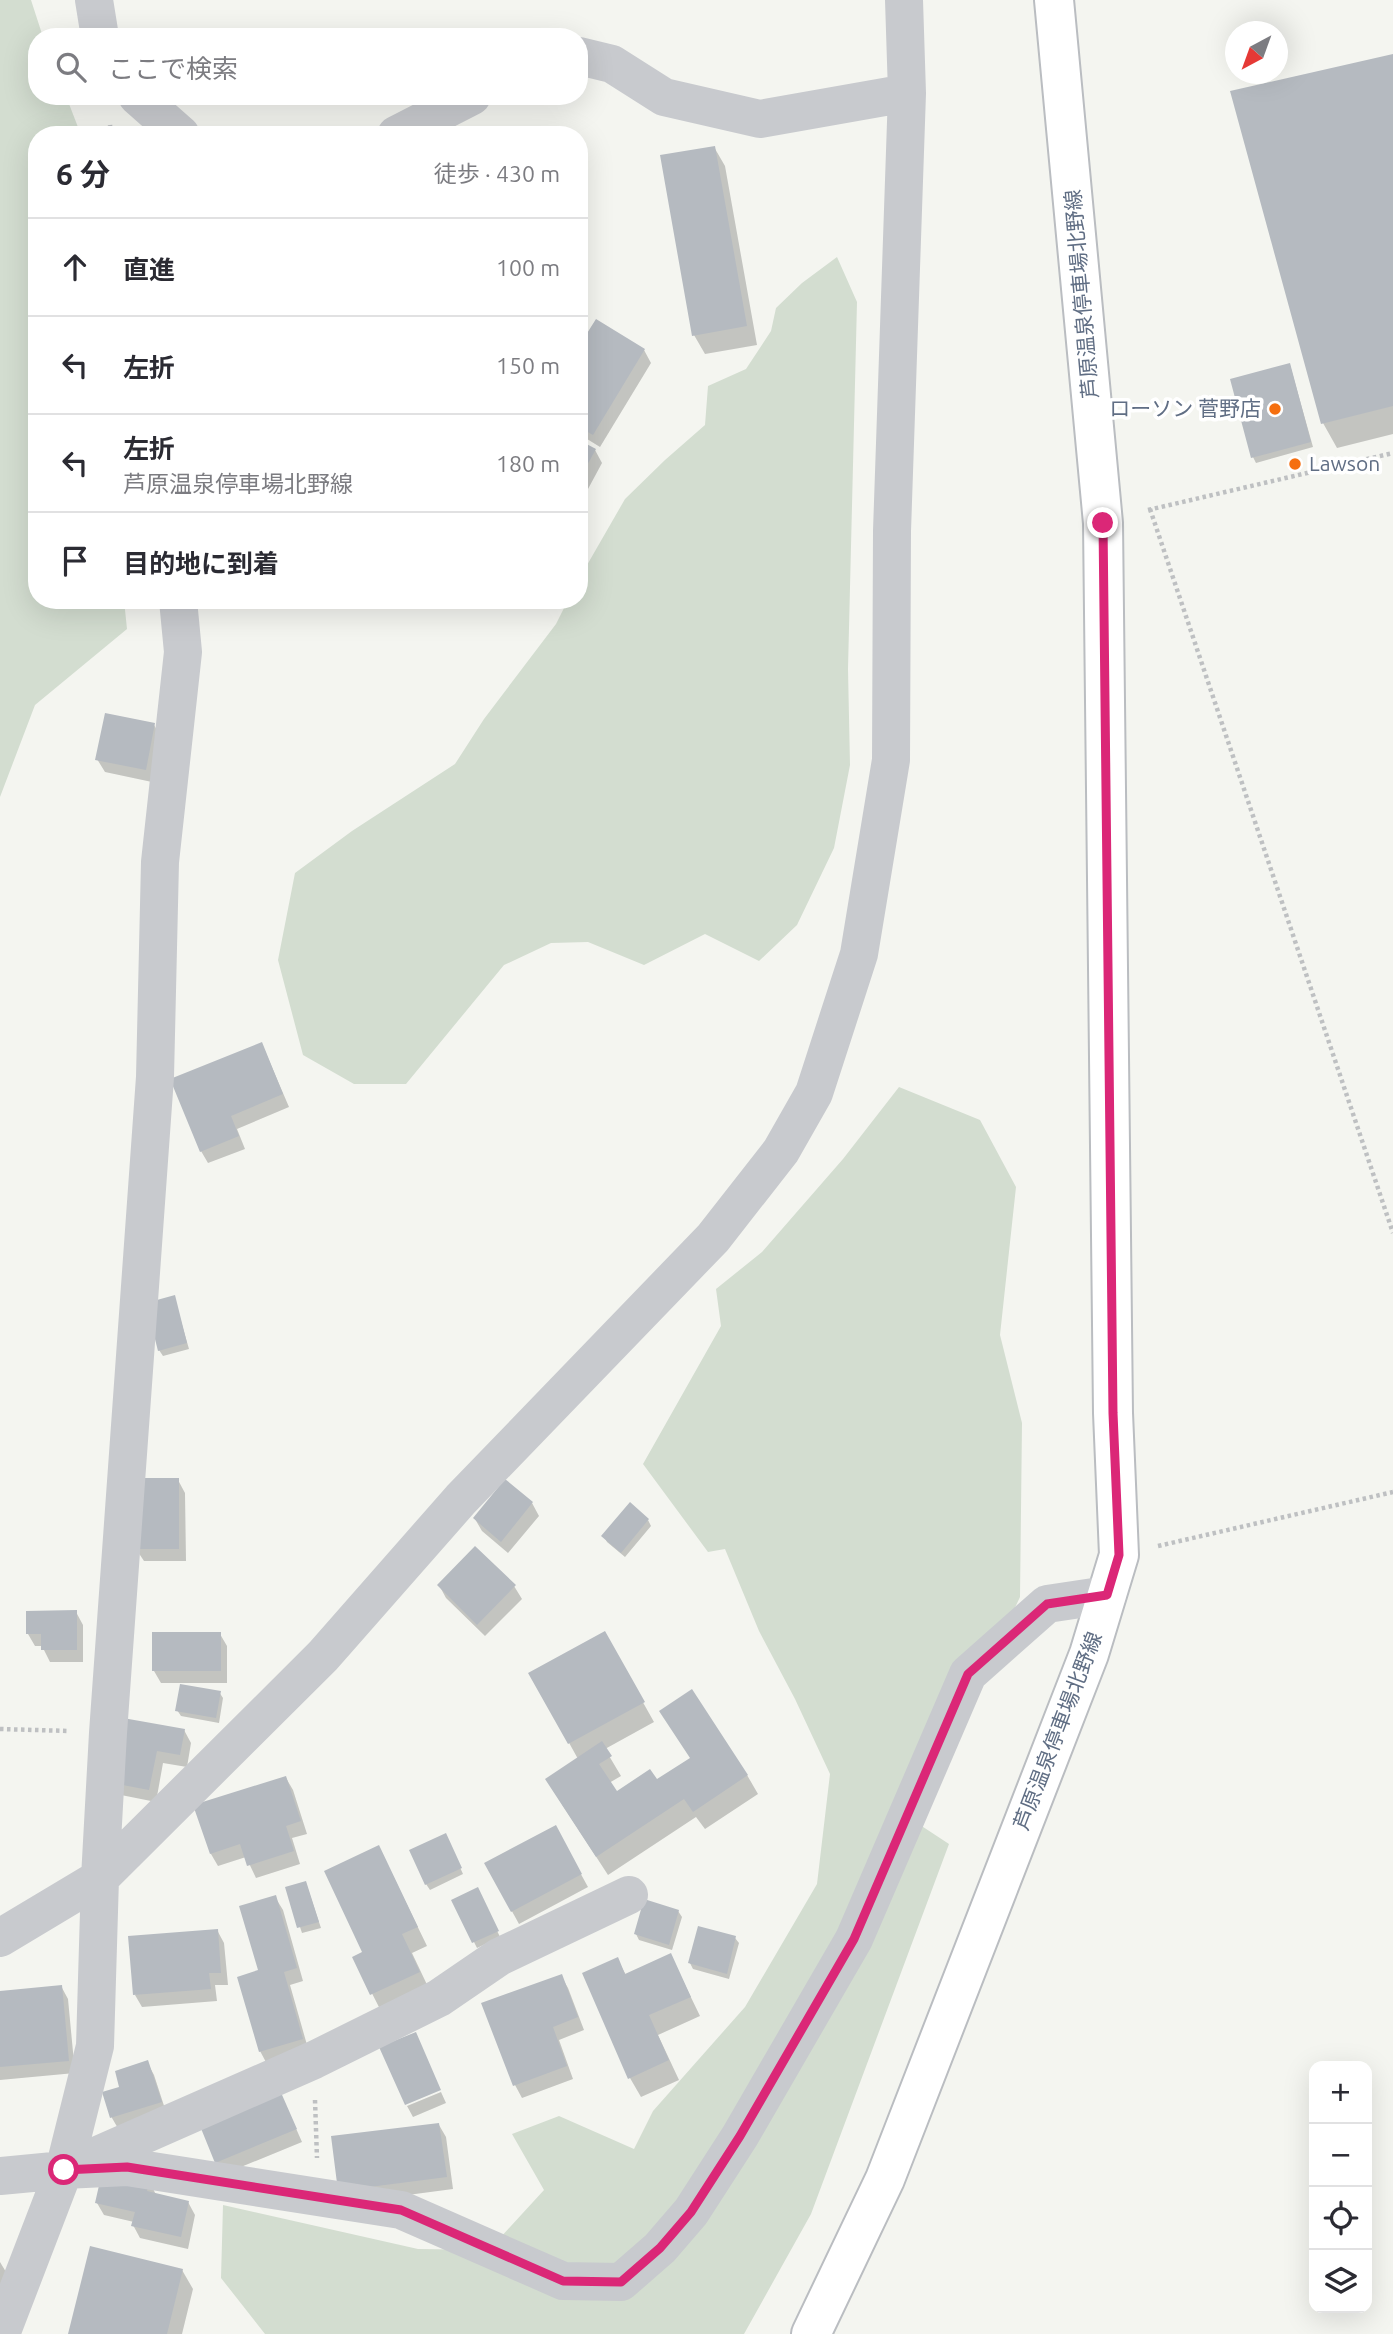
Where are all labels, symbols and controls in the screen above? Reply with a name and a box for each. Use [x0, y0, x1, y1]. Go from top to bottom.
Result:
north arrow [1225, 21, 1288, 84]
search box [28, 28, 588, 105]
icon: search [52, 48, 90, 86]
text: ここで検索 [108, 54, 238, 83]
text: 6 分 [56, 157, 110, 191]
text: 徒歩 · 430 m [434, 161, 560, 186]
street label: 芦原温泉停車場北野線 [1060, 188, 1102, 400]
icon: ahead [56, 248, 94, 286]
text: 直進 [123, 255, 175, 284]
text: 100 m [496, 255, 560, 280]
icon: left [56, 346, 94, 384]
text: 左折 [123, 353, 175, 382]
text: 150 m [496, 353, 560, 378]
place label: ローソン 菅野店 [1109, 396, 1261, 420]
marker: ローソン 菅野店 [1267, 401, 1283, 417]
text: 左折 [123, 434, 175, 463]
icon: left [56, 444, 94, 482]
text: 180 m [496, 451, 560, 476]
place label: Lawson [1309, 451, 1380, 475]
marker: Lawson [1287, 456, 1303, 472]
text: 芦原温泉停車場北野線 [123, 471, 353, 496]
route end [1087, 507, 1118, 538]
icon: arrive [56, 542, 94, 580]
text: 目的地に到着 [123, 549, 279, 578]
street label: 芦原温泉停車場北野線 [1008, 1628, 1106, 1833]
map controls [1309, 2061, 1372, 2313]
button: + [1309, 2061, 1372, 2124]
button: − [1309, 2124, 1372, 2187]
route start [48, 2154, 79, 2185]
button: locate [1309, 2187, 1372, 2250]
button: layers [1309, 2250, 1372, 2313]

